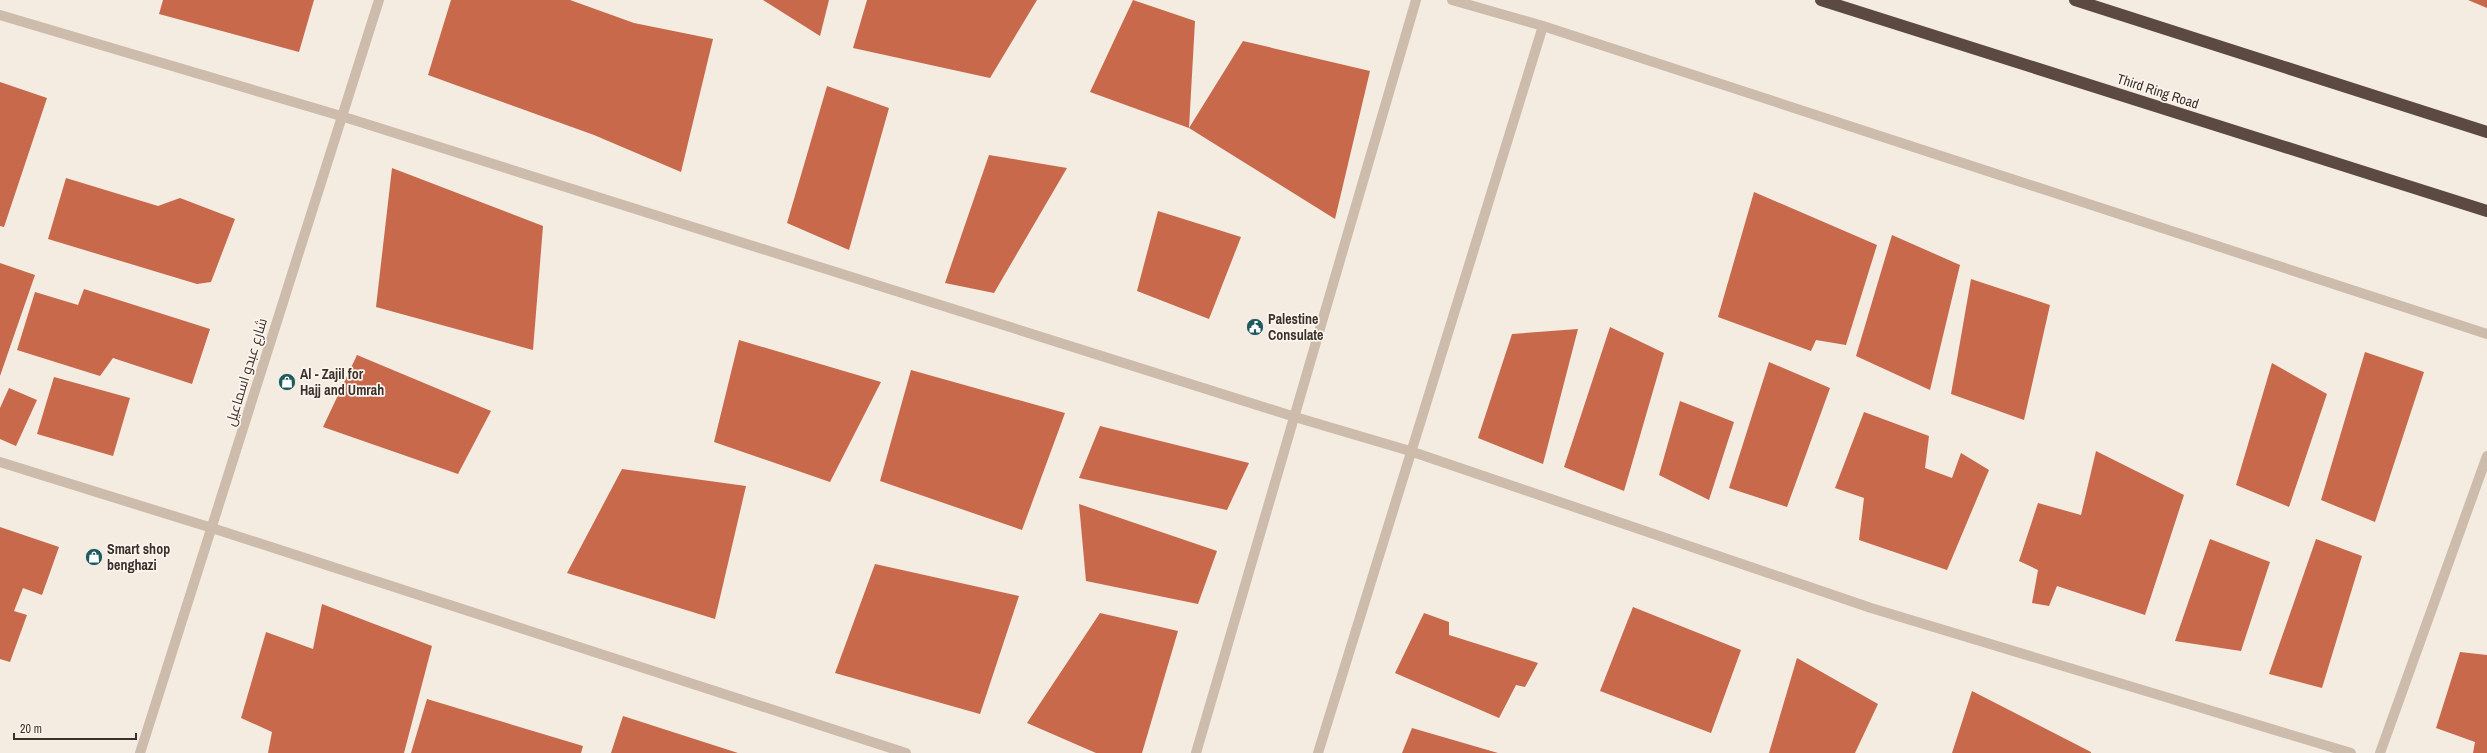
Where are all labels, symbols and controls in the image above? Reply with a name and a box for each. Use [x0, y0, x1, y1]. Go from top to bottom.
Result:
street label: Third Ring Road [2115, 69, 2201, 113]
place label: Palestine Consulate [1268, 310, 1324, 344]
street label: شارع عبدو اسماعيل [221, 316, 271, 428]
public building icon: Palestine Consulate [1245, 317, 1265, 337]
place label: Al - Zajil for Hajj and Umrah [300, 365, 384, 399]
shop icon: Al - Zajil for Hajj and Umrah [277, 372, 297, 392]
place label: Smart shop benghazi [107, 540, 170, 574]
shop icon: Smart shop benghazi [84, 547, 104, 567]
scale bar [14, 715, 136, 741]
text: 20 m [20, 721, 42, 737]

